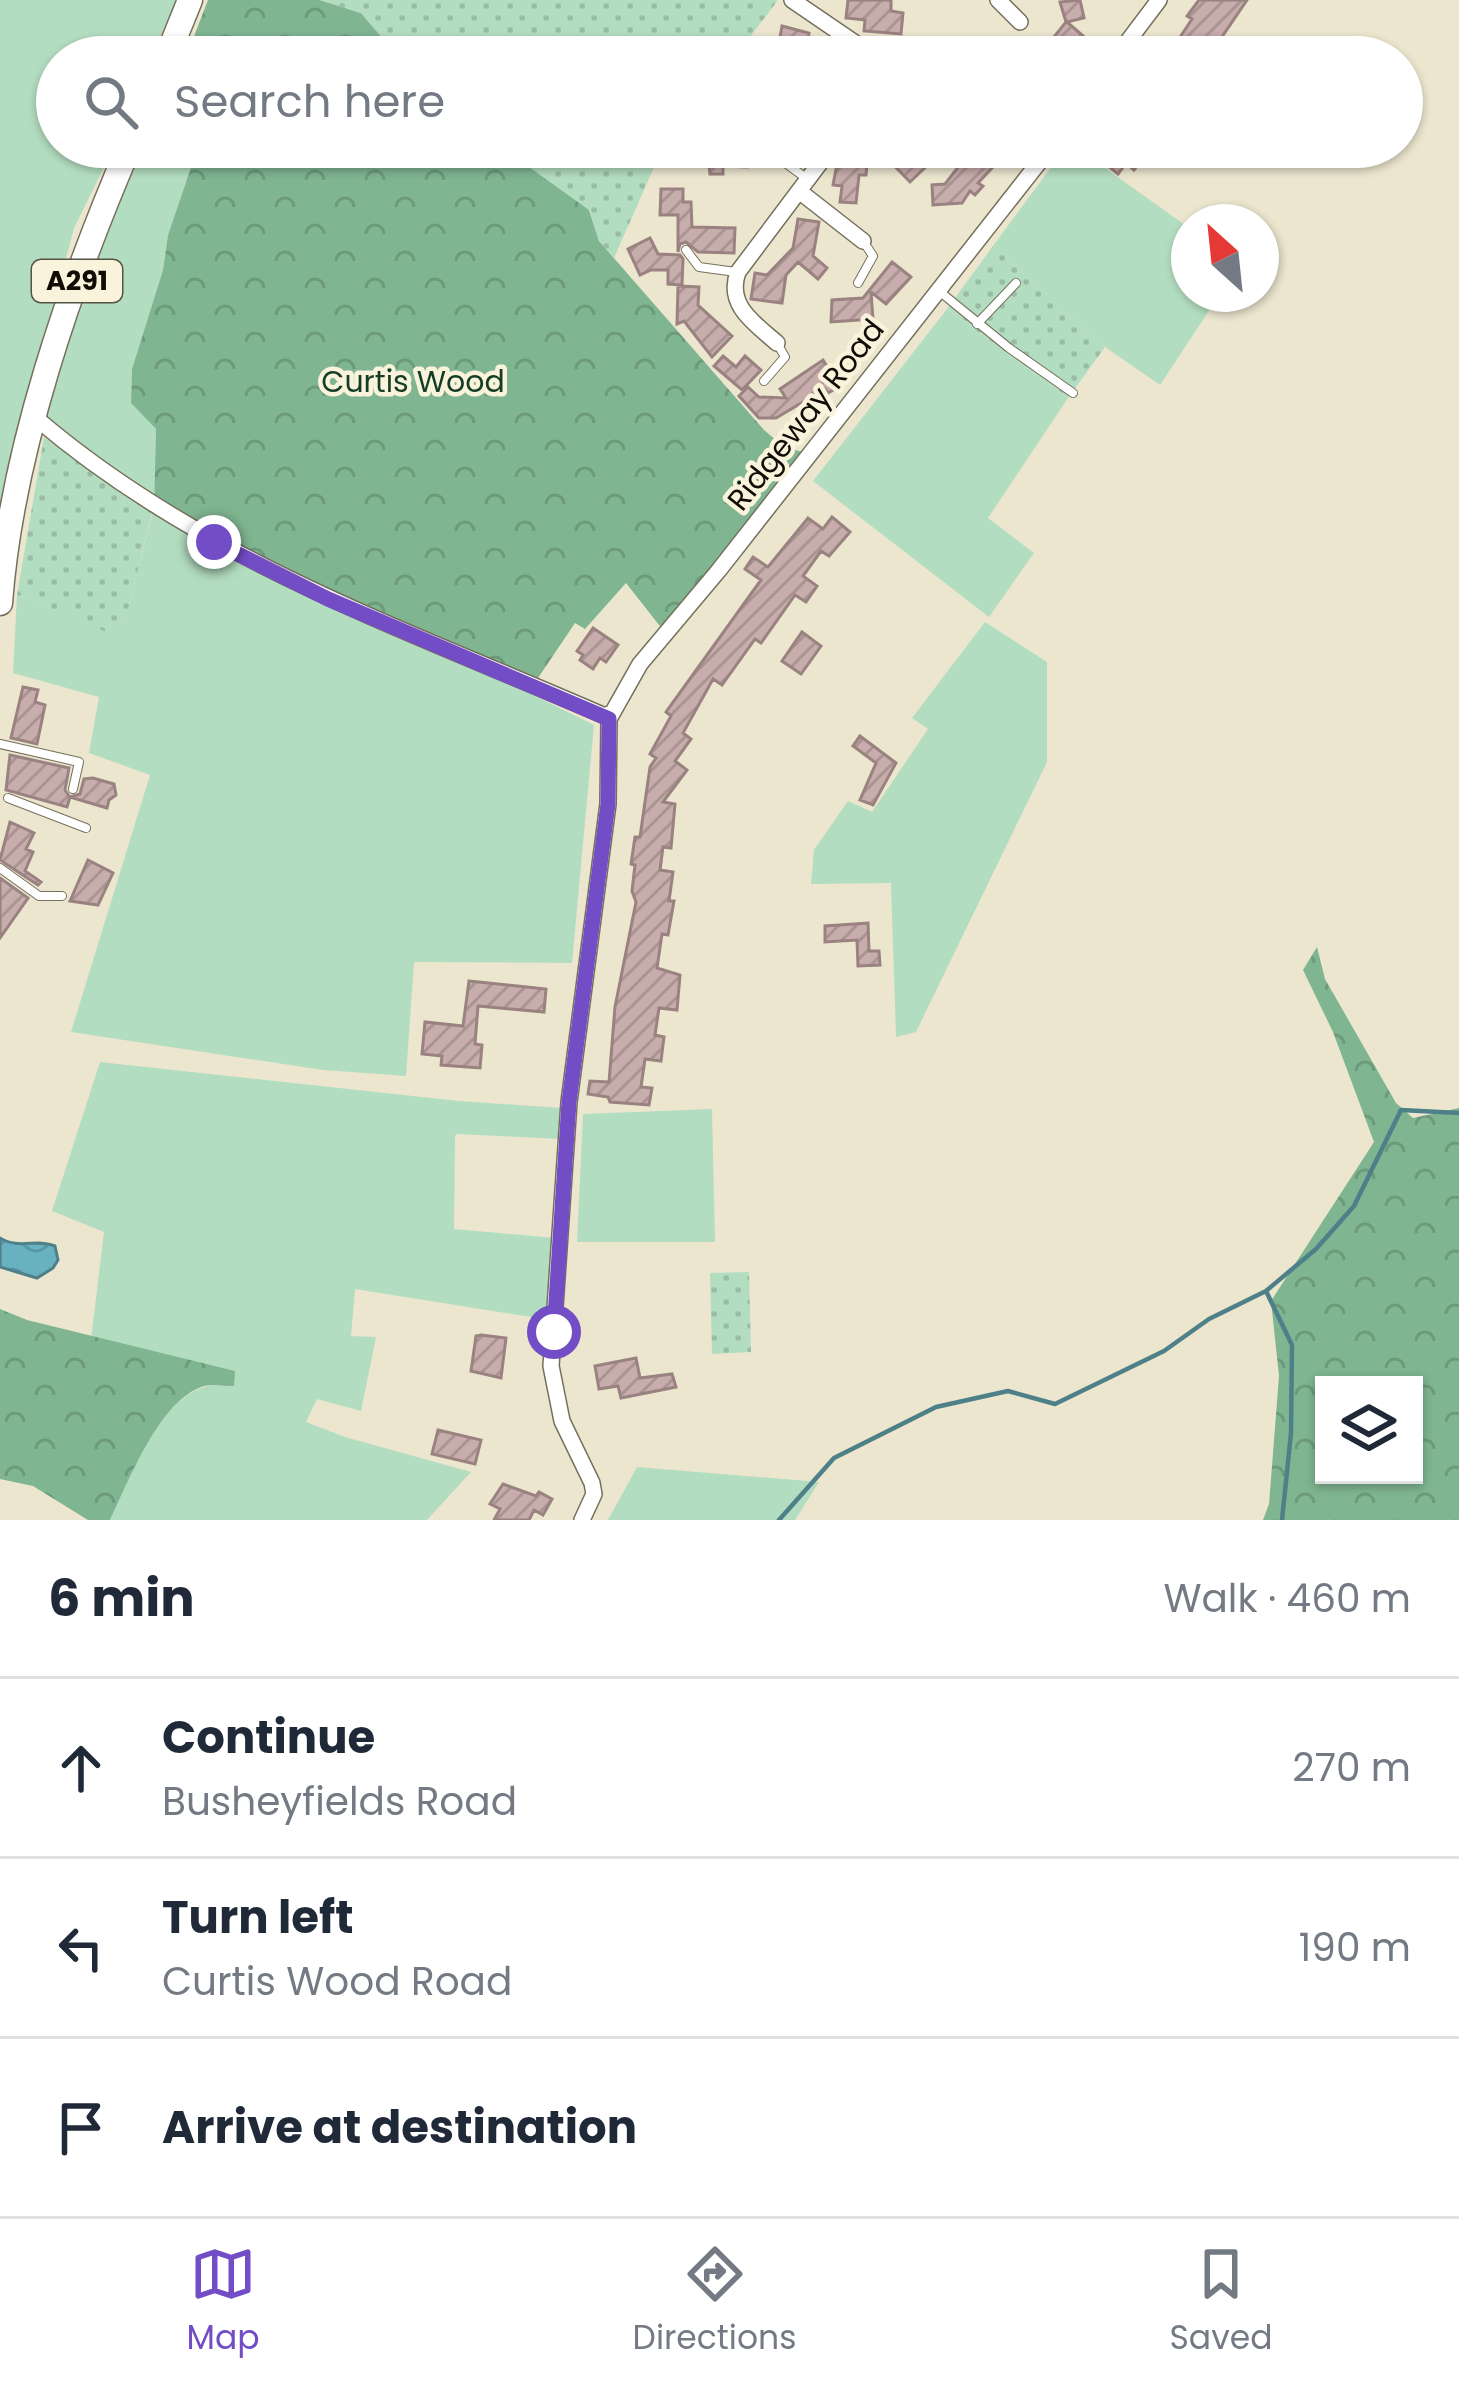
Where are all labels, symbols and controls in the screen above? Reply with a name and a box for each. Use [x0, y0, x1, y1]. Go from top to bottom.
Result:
search box [36, 36, 1423, 168]
icon: search [78, 69, 144, 135]
text: Search here [174, 70, 445, 133]
north arrow [1171, 204, 1279, 312]
road number: A291 [32, 260, 122, 302]
street label: Ridgeway Road [717, 310, 894, 520]
park label: Curtis Wood [321, 360, 505, 403]
route end [187, 515, 241, 569]
route start [527, 1305, 581, 1359]
map controls [1315, 1376, 1423, 1484]
button: layers [1315, 1376, 1423, 1484]
text: 6 min [48, 1562, 195, 1634]
text: Walk · 460 m [1163, 1571, 1411, 1626]
text: Continue [162, 1706, 375, 1769]
icon: ahead [48, 1735, 114, 1801]
text: 270 m [1292, 1740, 1411, 1795]
text: Busheyfields Road [162, 1774, 517, 1829]
text: Turn left [162, 1886, 354, 1949]
icon: left [48, 1915, 114, 1981]
text: 190 m [1299, 1920, 1411, 1975]
text: Curtis Wood Road [162, 1954, 512, 2009]
icon: arrive [48, 2095, 114, 2161]
text: Arrive at destination [162, 2096, 637, 2159]
tab: Map [187, 2241, 260, 2363]
tab: Directions [633, 2241, 796, 2363]
tab: Saved [1170, 2241, 1272, 2363]

